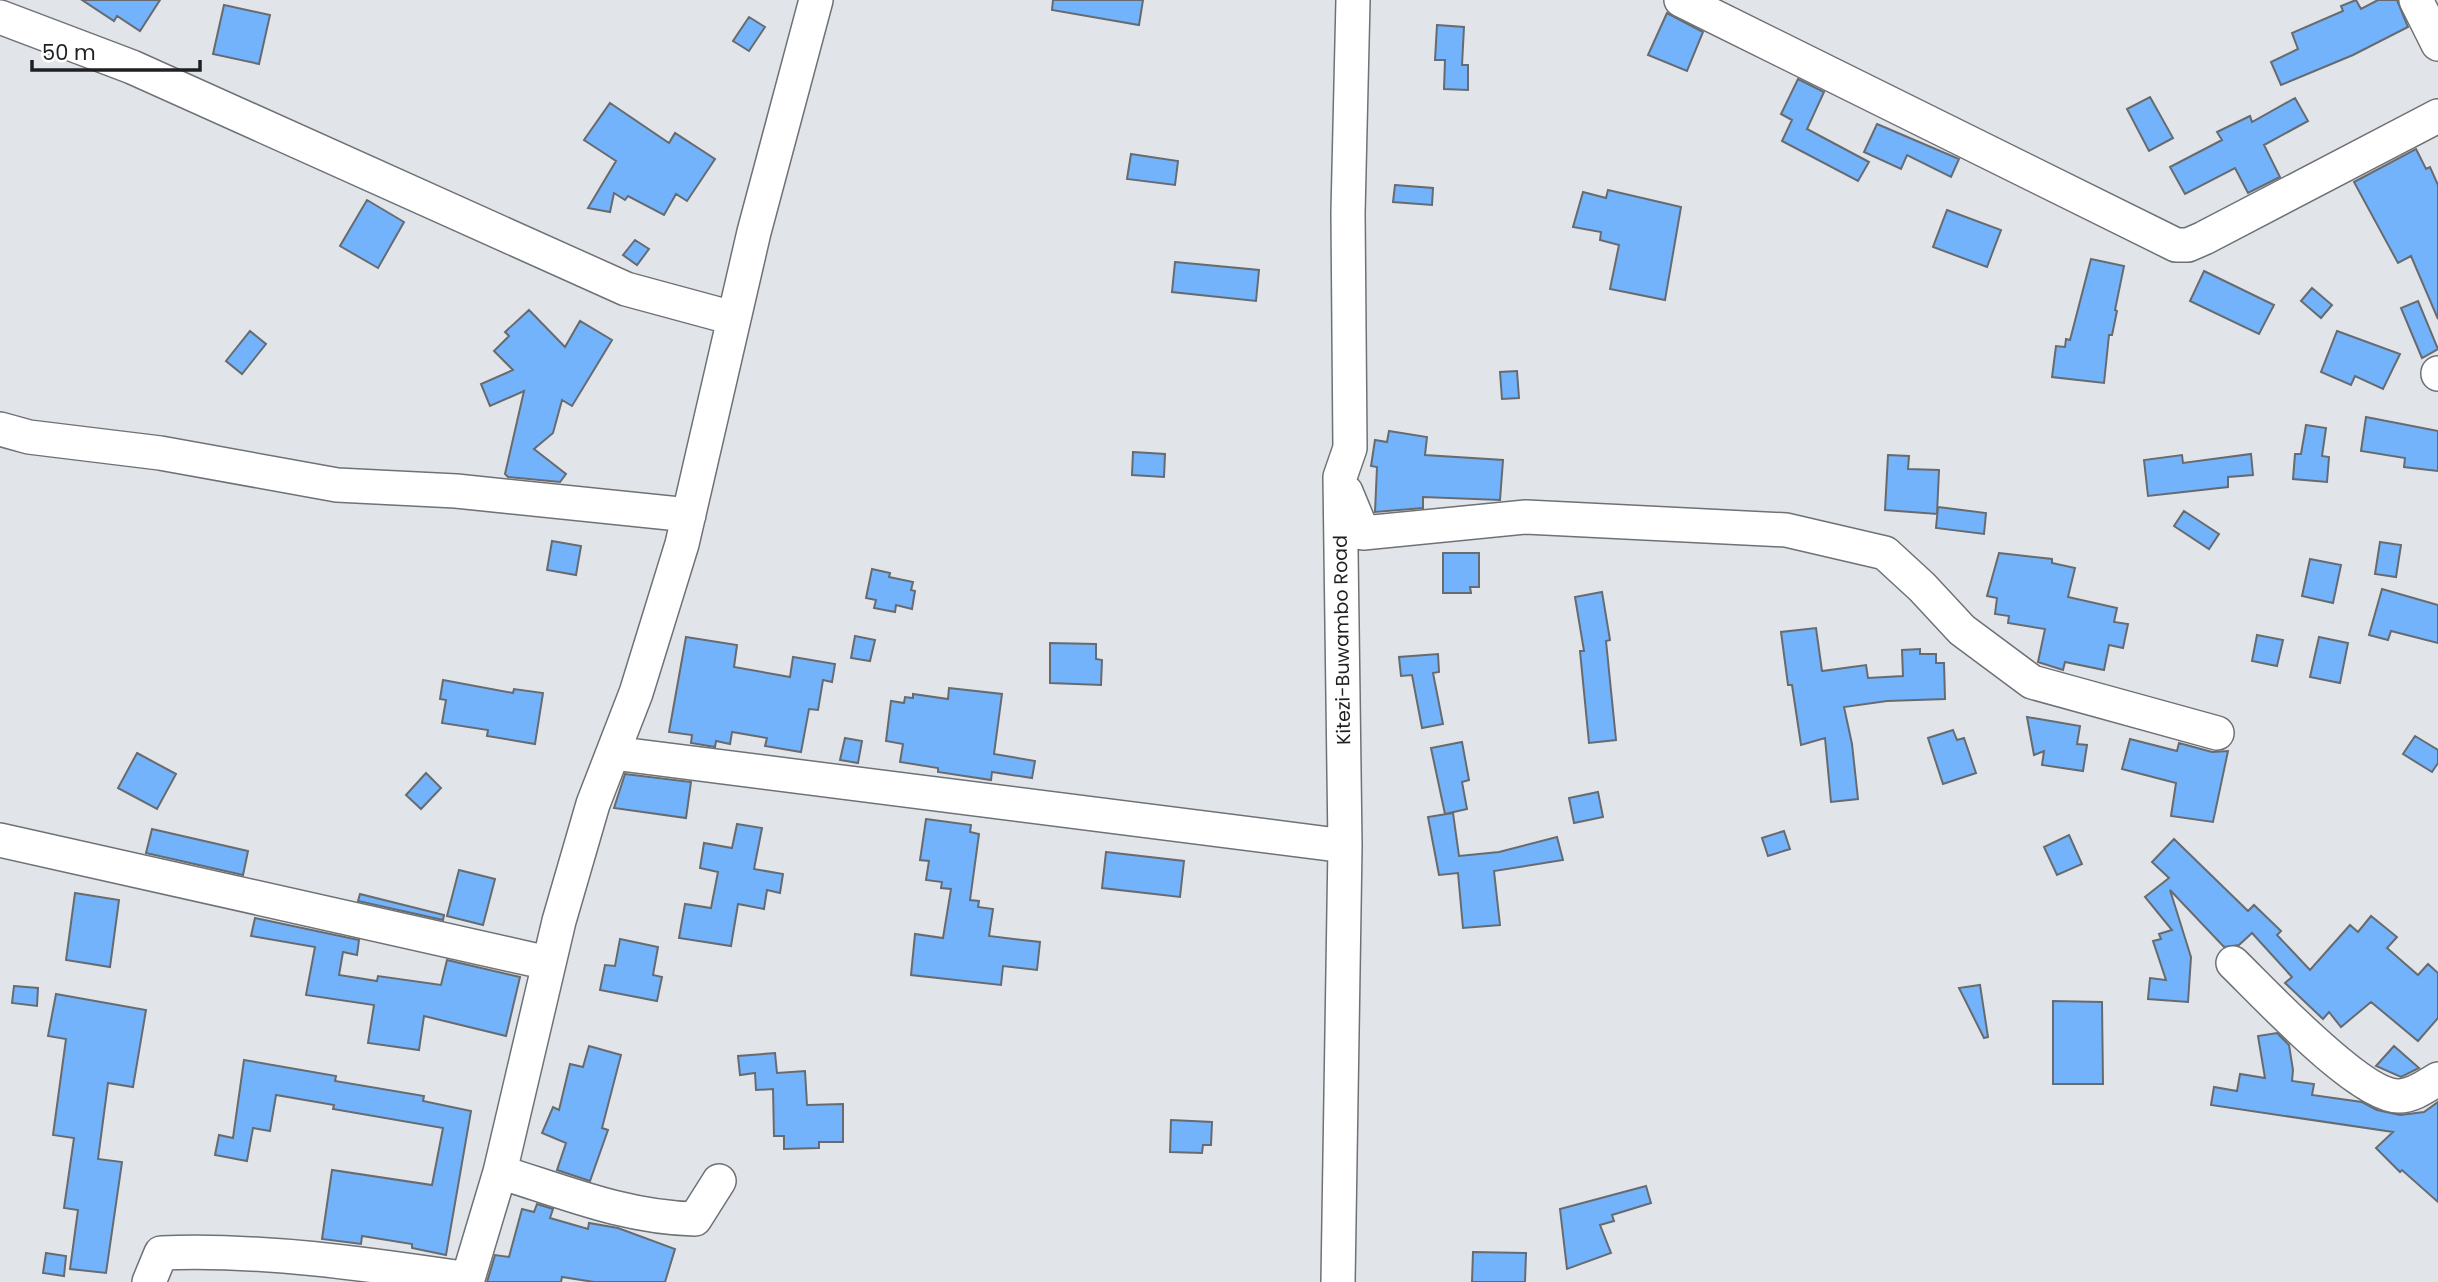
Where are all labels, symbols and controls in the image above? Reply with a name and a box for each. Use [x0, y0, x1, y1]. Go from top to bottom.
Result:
scale bar [32, 28, 200, 72]
text: 50 m [42, 38, 96, 67]
street label: Kitezi-Buwambo Road [1327, 535, 1357, 745]

